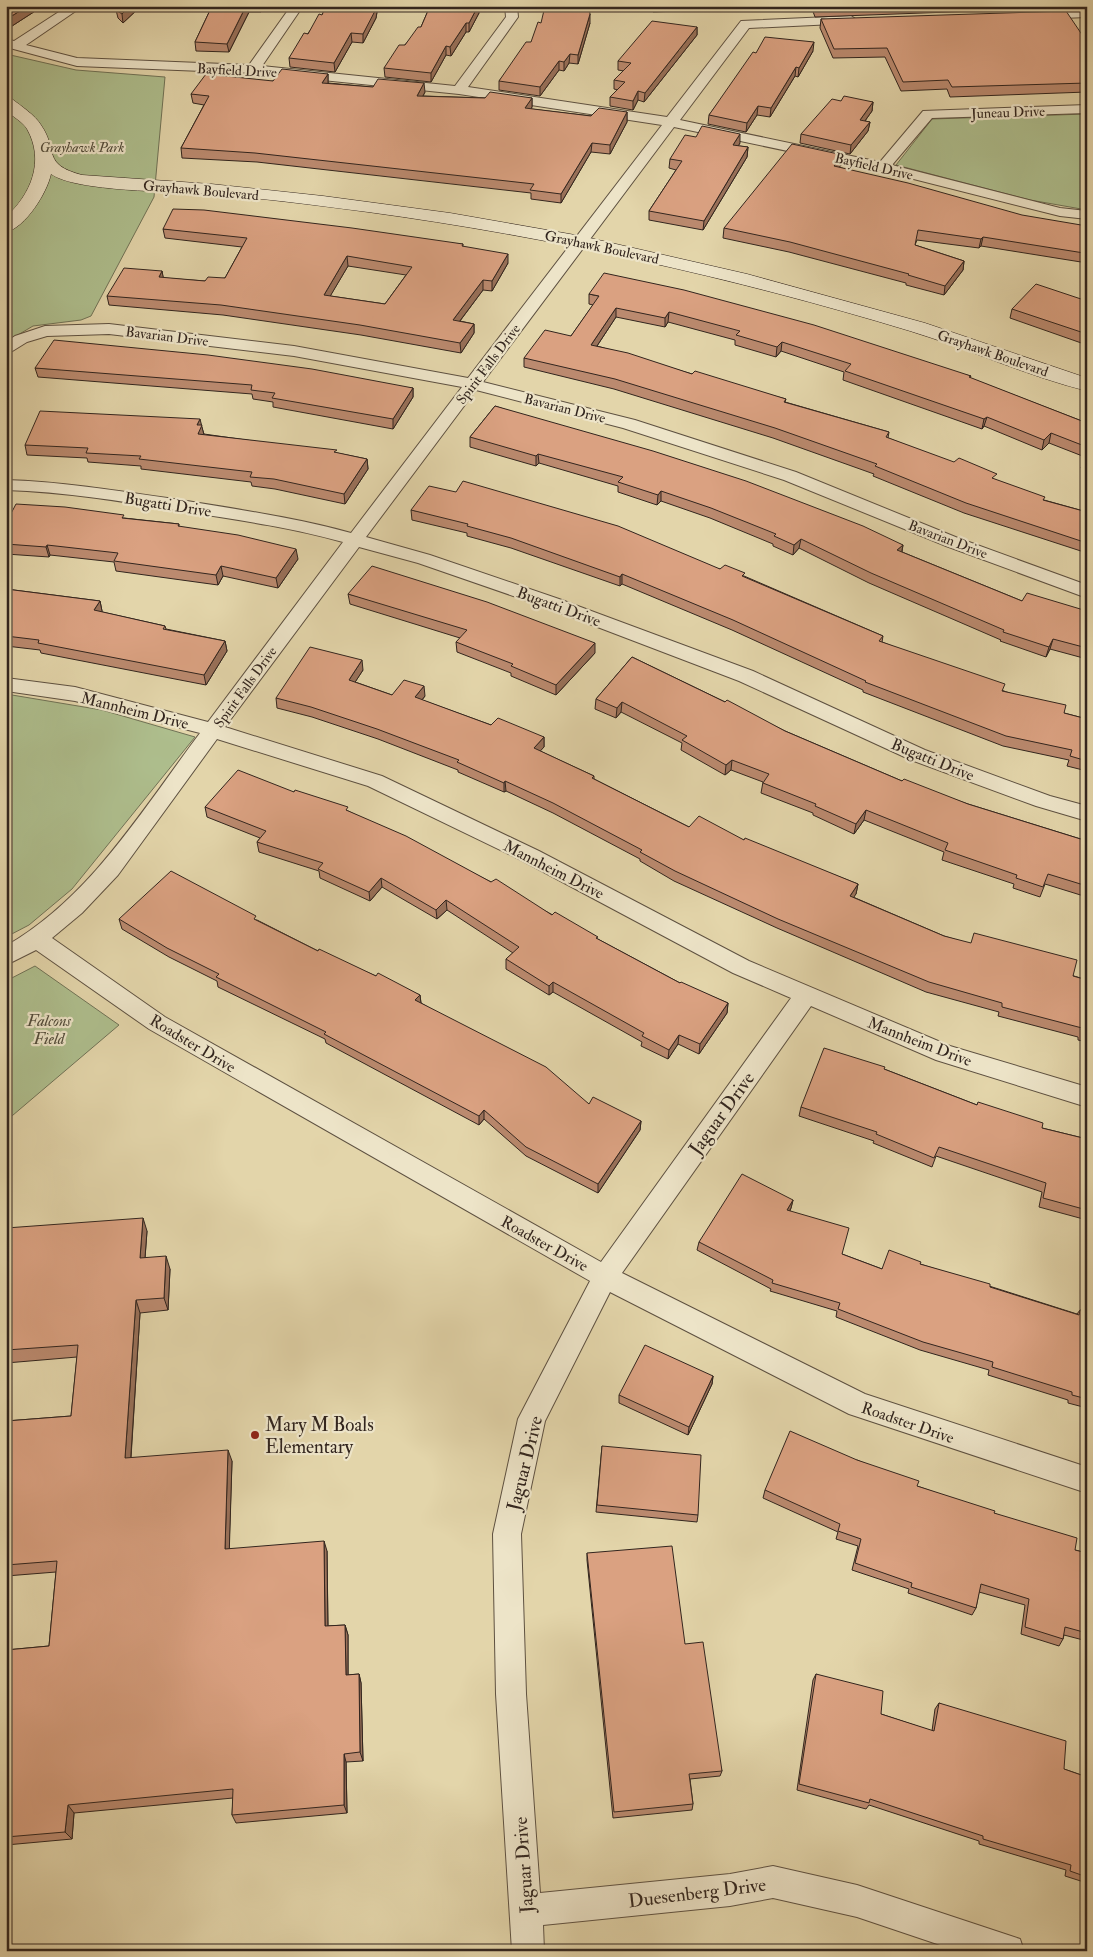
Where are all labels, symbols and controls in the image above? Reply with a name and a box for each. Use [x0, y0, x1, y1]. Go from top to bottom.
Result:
street label: Bayfield Drive [197, 60, 277, 82]
street label: Juneau Drive [970, 103, 1045, 122]
park label: Grayhawk Park [40, 139, 124, 156]
street label: Bayfield Drive [833, 149, 915, 185]
street label: Grayhawk Boulevard [142, 177, 260, 205]
street label: Grayhawk Boulevard [543, 227, 661, 269]
street label: Spirit Falls Drive [453, 321, 525, 408]
street label: Bavarian Drive [125, 323, 209, 350]
street label: Grayhawk Boulevard [935, 327, 1051, 381]
street label: Bavarian Drive [522, 390, 608, 427]
street label: Bugatti Drive [123, 488, 213, 522]
street label: Bavarian Drive [906, 517, 990, 562]
street label: Bugatti Drive [514, 583, 604, 631]
street label: Spirit Falls Drive [210, 643, 281, 732]
street label: Mannheim Drive [79, 688, 191, 734]
street label: Bugatti Drive [888, 734, 977, 786]
street label: Mannheim Drive [500, 836, 607, 904]
street label: Roadster Drive [146, 1010, 239, 1078]
park label: Falcons Field [26, 1011, 72, 1049]
street label: Mannheim Drive [865, 1013, 975, 1071]
street label: Jaguar Drive [683, 1067, 760, 1161]
street label: Roadster Drive [497, 1212, 592, 1276]
street label: Roadster Drive [859, 1398, 957, 1448]
place label: Mary M Boals Elementary [265, 1413, 374, 1459]
street label: Jaguar Drive [501, 1413, 548, 1514]
marker: Mary M Boals Elementary [249, 1429, 261, 1441]
street label: Jaguar Drive [509, 1816, 539, 1915]
street label: Duesenberg Drive [627, 1873, 767, 1913]

